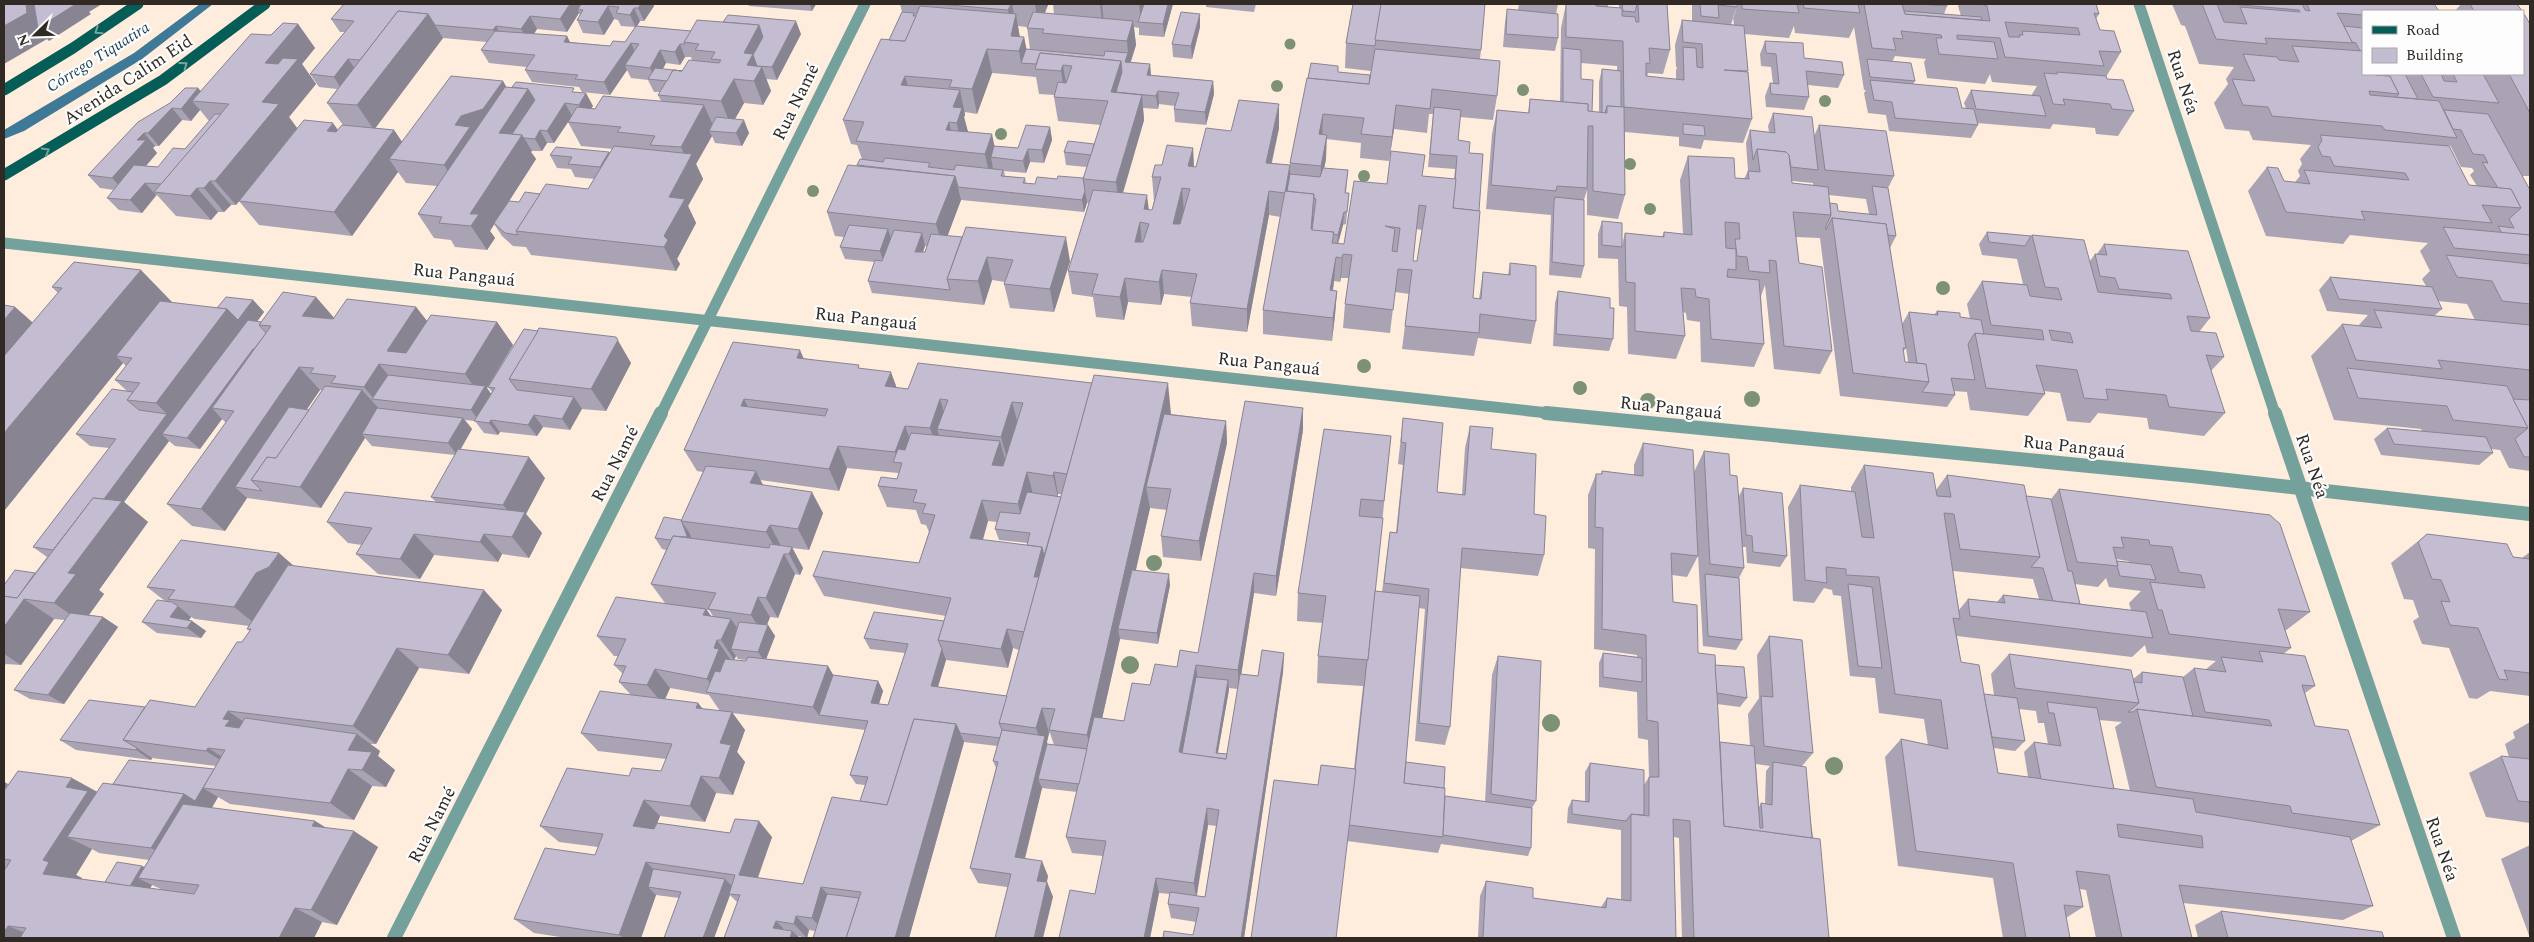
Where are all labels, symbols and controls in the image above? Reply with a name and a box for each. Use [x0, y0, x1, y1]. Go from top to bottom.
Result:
north arrow [10, 10, 60, 60]
legend [2362, 10, 2524, 75]
water label: Córrego Tiquatira [42, 16, 154, 98]
text: Road [2406, 19, 2440, 42]
one-way arrow [94, 25, 104, 34]
street label: Avenida Calim Eid [58, 28, 198, 132]
text: N [12, 31, 35, 49]
text: Building [2406, 44, 2463, 67]
street label: Rua Néa [2160, 46, 2206, 118]
street label: Rua Namé [766, 59, 826, 145]
one-way arrow [178, 62, 188, 71]
one-way arrow [41, 148, 50, 158]
street label: Rua Pangauá [411, 256, 517, 294]
street label: Rua Pangauá [813, 300, 919, 338]
street label: Rua Pangauá [1216, 345, 1322, 383]
street label: Rua Pangauá [1618, 389, 1724, 427]
street label: Rua Namé [584, 421, 646, 507]
street label: Rua Pangauá [2021, 428, 2127, 466]
street label: Rua Néa [2288, 430, 2336, 502]
street label: Rua Namé [401, 782, 463, 868]
street label: Rua Néa [2418, 813, 2466, 885]

